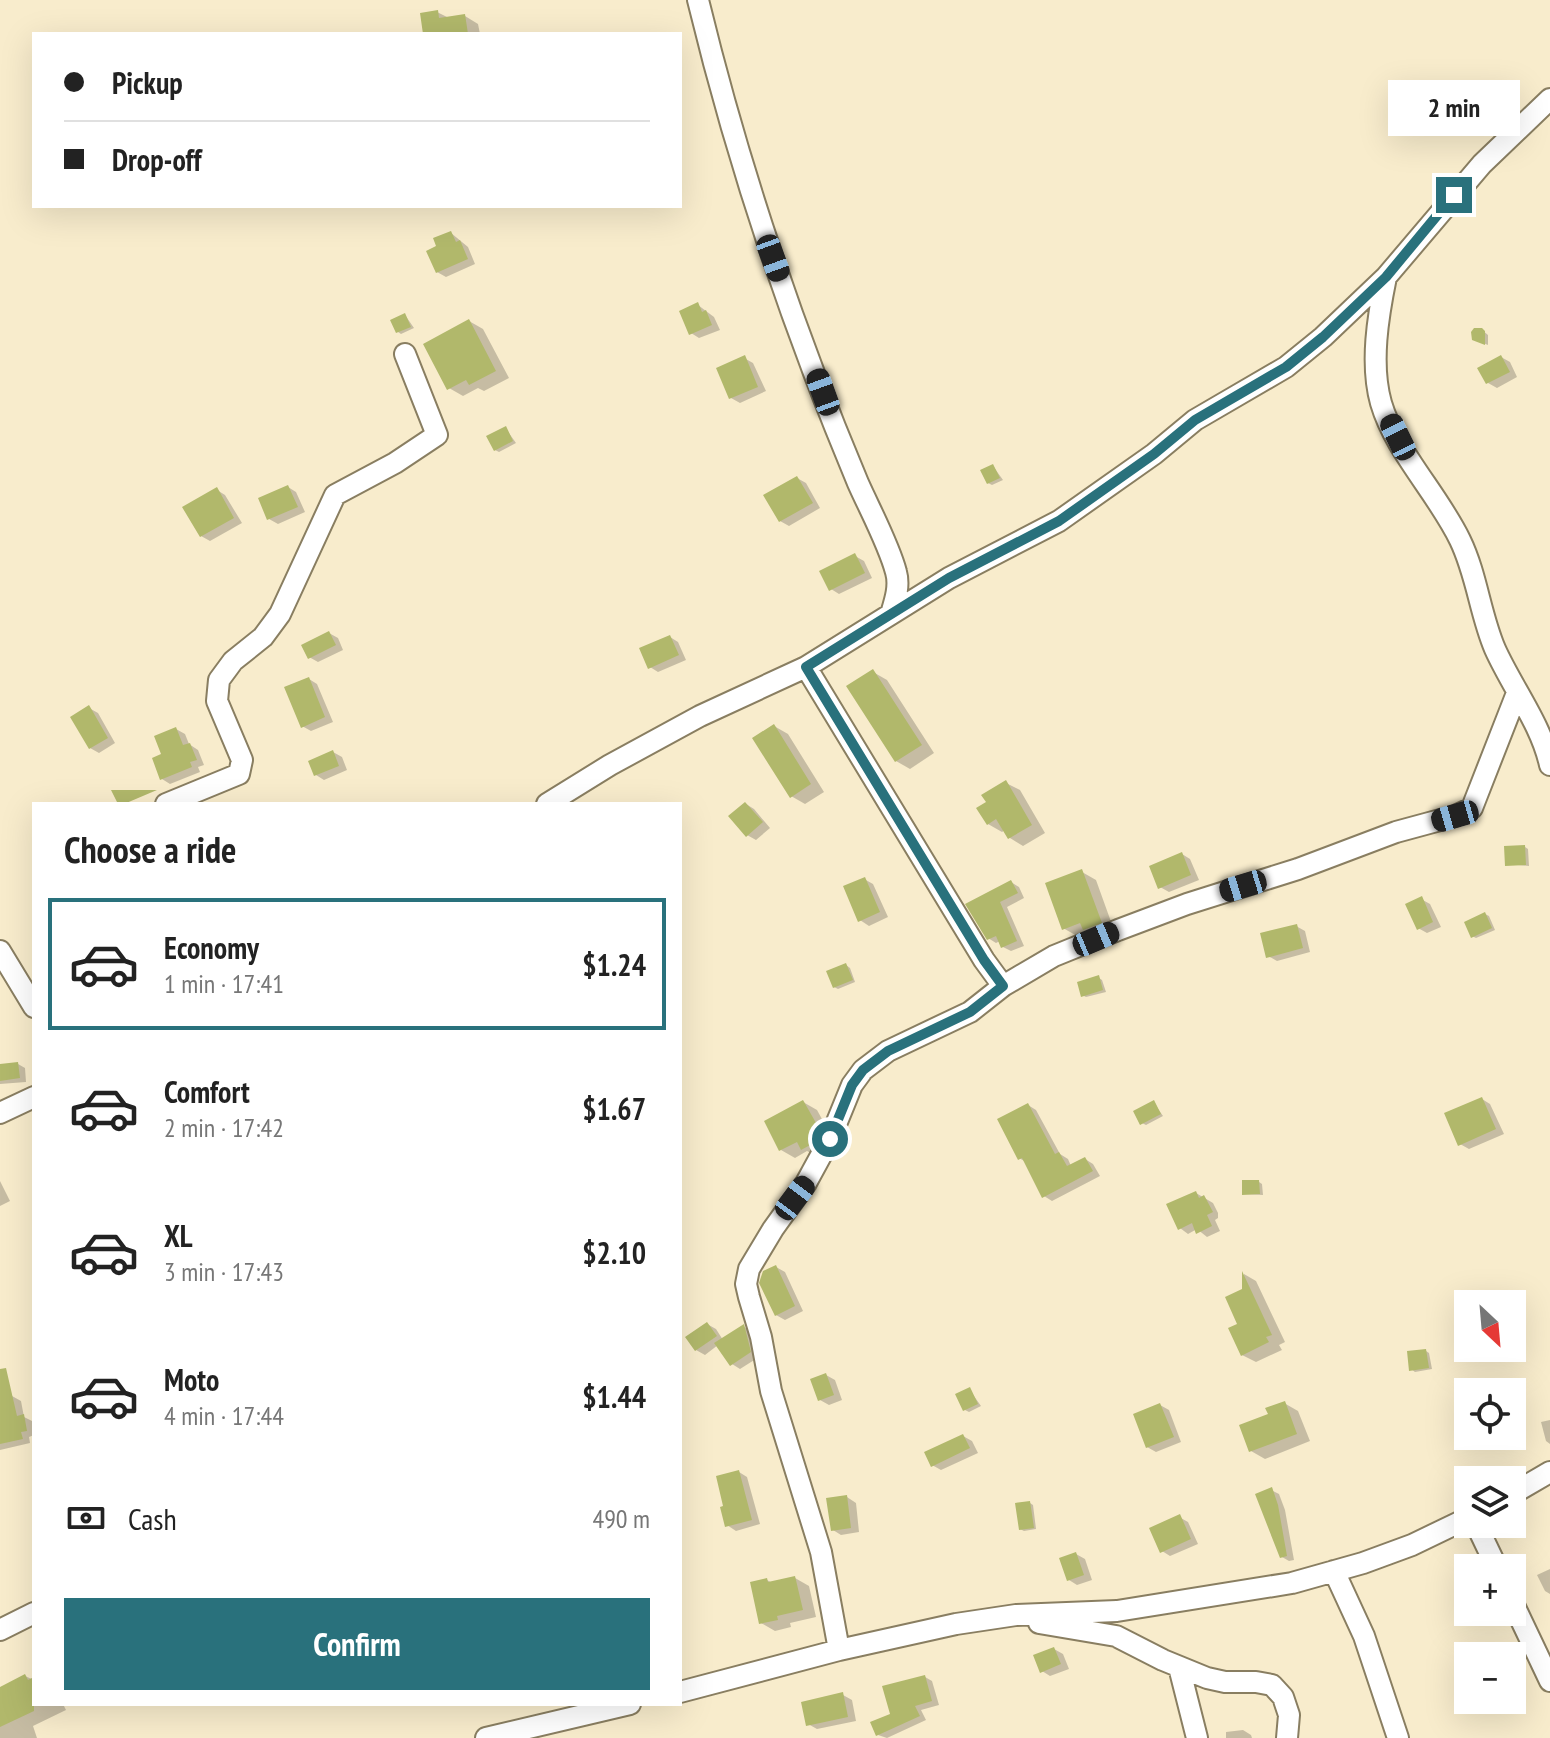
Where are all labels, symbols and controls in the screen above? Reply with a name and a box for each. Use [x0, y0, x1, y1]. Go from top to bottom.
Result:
text: Pickup [112, 63, 183, 102]
callout: 2 min [1388, 79, 1520, 135]
text: 2 min [1428, 91, 1480, 124]
text: Drop-off [112, 140, 202, 179]
route end [1436, 177, 1472, 213]
car [754, 231, 792, 285]
car [804, 365, 842, 419]
car [1377, 410, 1419, 464]
car [1429, 798, 1481, 834]
text: Choose a ride [64, 826, 236, 873]
car [1217, 868, 1269, 904]
car [1069, 919, 1123, 959]
icon: car [68, 928, 140, 1000]
text: Economy [164, 928, 259, 967]
text: $1.24 [582, 945, 646, 984]
text: 1 min · 17:41 [164, 967, 284, 1000]
icon: car [68, 1072, 140, 1144]
text: Comfort [164, 1072, 250, 1111]
text: $1.67 [582, 1089, 646, 1128]
text: 2 min · 17:42 [164, 1111, 284, 1144]
route start [812, 1121, 848, 1157]
car [771, 1172, 819, 1224]
icon: car [68, 1216, 140, 1288]
text: XL [164, 1216, 193, 1255]
text: $2.10 [582, 1233, 646, 1272]
text: 3 min · 17:43 [164, 1255, 284, 1288]
north arrow [1454, 1290, 1526, 1362]
map controls [1454, 1290, 1526, 1714]
icon: car [68, 1360, 140, 1432]
text: Moto [164, 1360, 219, 1399]
text: $1.44 [582, 1377, 646, 1416]
button: locate [1454, 1378, 1526, 1450]
text: 4 min · 17:44 [164, 1399, 284, 1432]
button: layers [1454, 1466, 1526, 1538]
icon: cash [64, 1496, 108, 1540]
text: Cash [128, 1499, 177, 1538]
text: 490 m [592, 1502, 650, 1535]
button: + [1454, 1554, 1526, 1626]
button: Confirm [64, 1598, 650, 1690]
button: − [1454, 1642, 1526, 1714]

